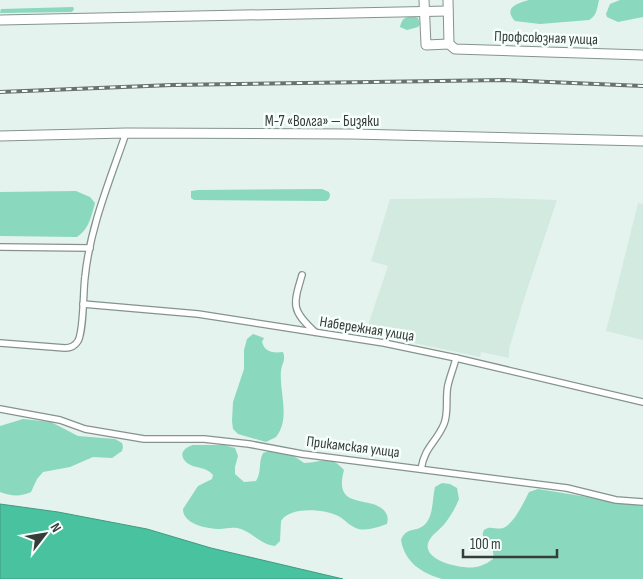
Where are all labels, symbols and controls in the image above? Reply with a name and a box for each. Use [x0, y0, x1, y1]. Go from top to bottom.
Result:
street label: Профсоюзная улица [494, 27, 598, 49]
street label: М-7 «Волга» — Бизяки [265, 112, 379, 131]
street label: Набережная улица [318, 312, 416, 346]
street label: Прикамская улица [305, 432, 401, 462]
north arrow [20, 509, 70, 559]
text: N [47, 520, 65, 535]
scale bar [463, 526, 557, 558]
text: 100 m [470, 535, 501, 554]

